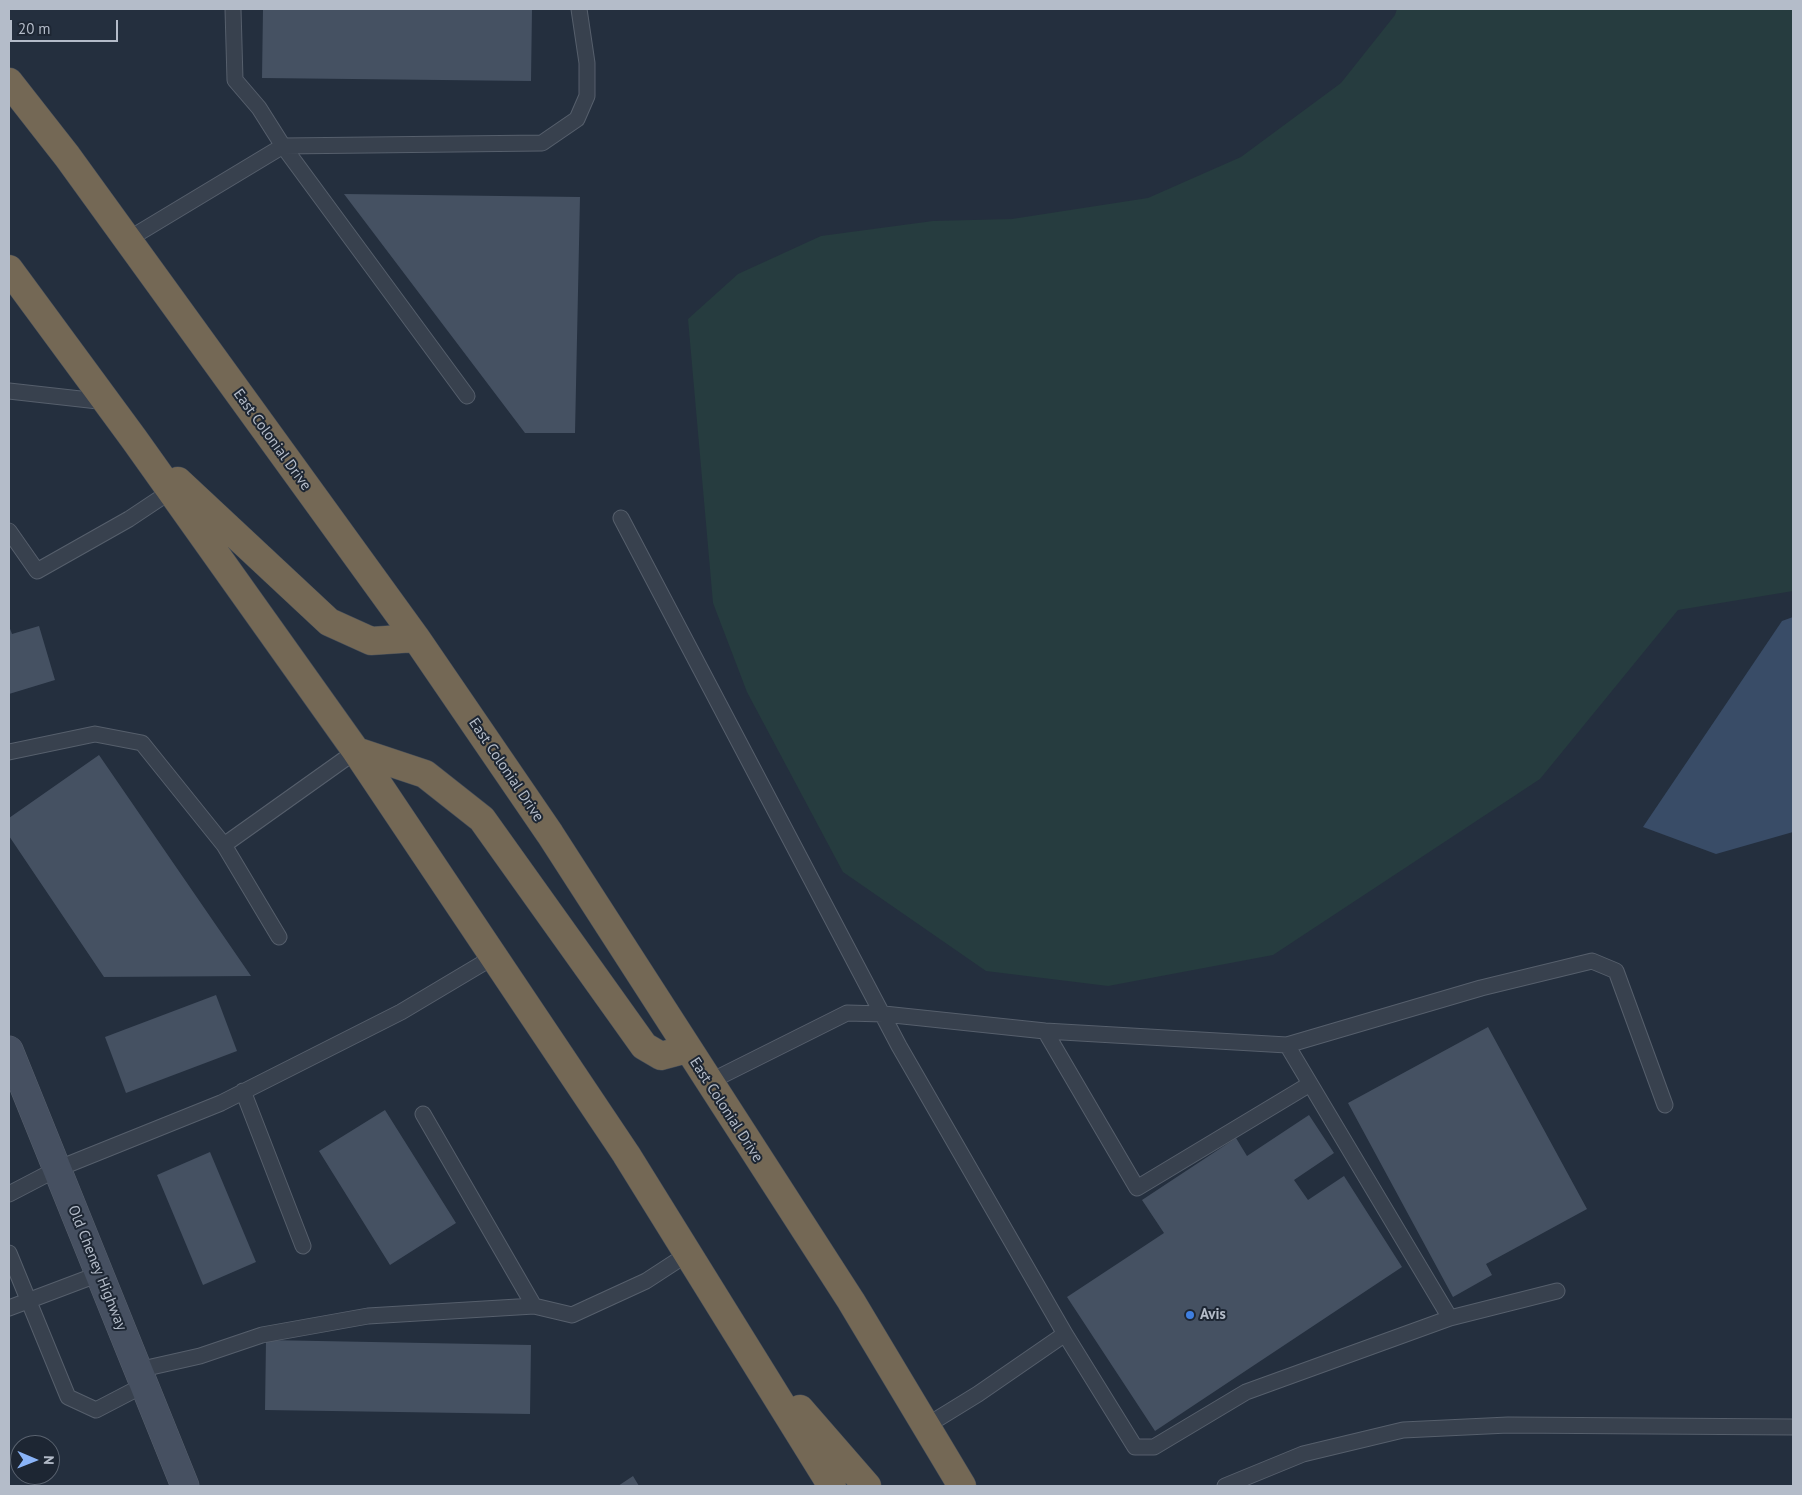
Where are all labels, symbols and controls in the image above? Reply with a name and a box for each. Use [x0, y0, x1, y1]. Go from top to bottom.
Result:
scale bar [12, 10, 120, 42]
text: 20 m [18, 19, 51, 38]
street label: East Colonial Drive [229, 386, 315, 494]
street label: East Colonial Drive [465, 715, 547, 825]
street label: East Colonial Drive [685, 1054, 767, 1166]
street label: Old Cheney Highway [64, 1203, 130, 1333]
place label: Avis [1200, 1306, 1226, 1324]
marker: Avis [1184, 1309, 1196, 1321]
north arrow [10, 1435, 60, 1485]
text: N [40, 1455, 58, 1465]

